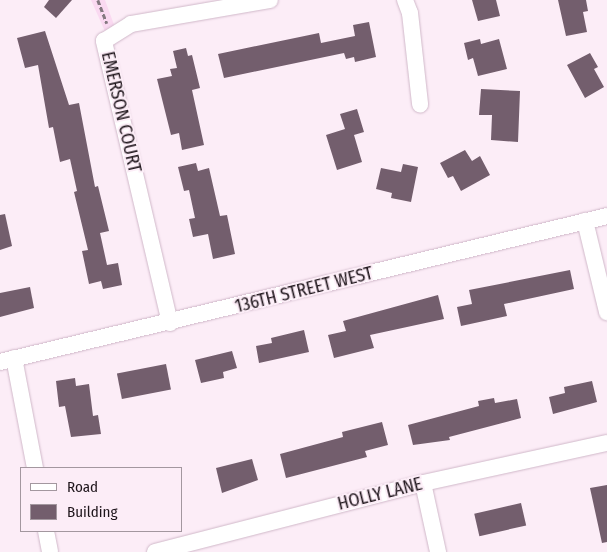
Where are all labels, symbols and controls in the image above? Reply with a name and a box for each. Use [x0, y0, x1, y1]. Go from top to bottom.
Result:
street label: EMERSON COURT [97, 50, 145, 174]
street label: 136TH STREET WEST [233, 262, 375, 318]
legend [20, 467, 182, 532]
street label: HOLLY LANE [335, 473, 425, 515]
text: Road [67, 478, 98, 496]
text: Building [67, 503, 118, 521]

